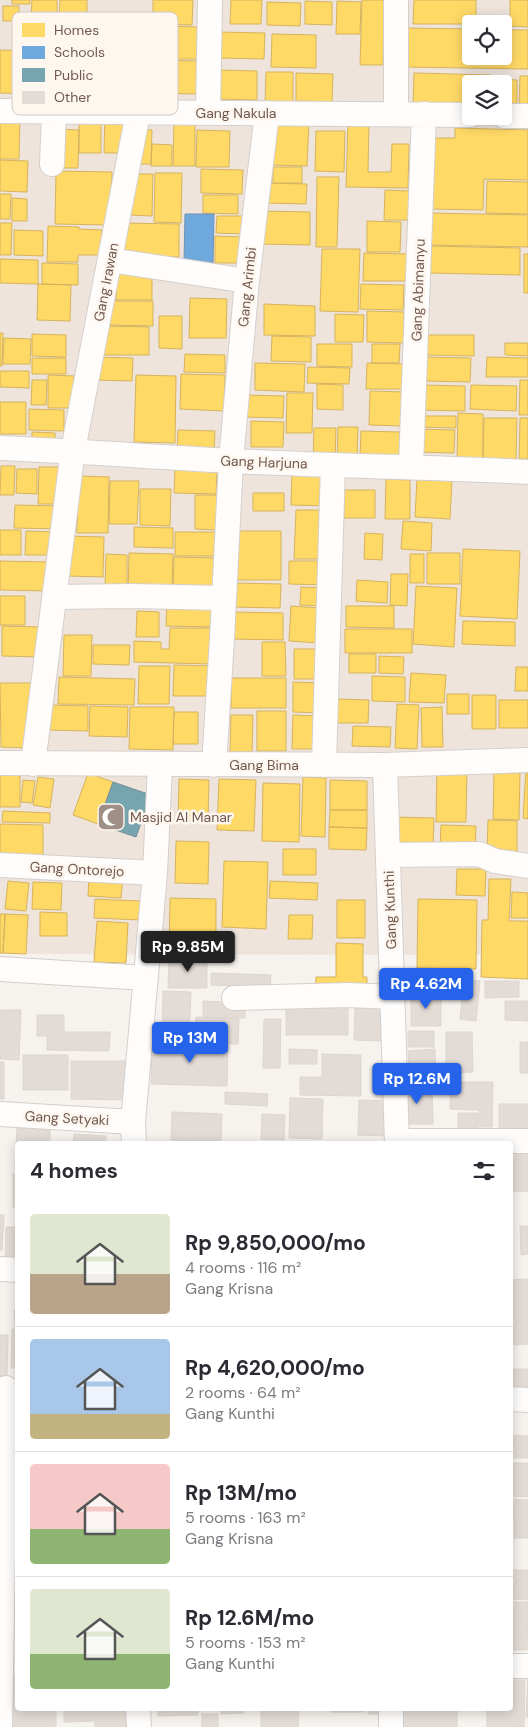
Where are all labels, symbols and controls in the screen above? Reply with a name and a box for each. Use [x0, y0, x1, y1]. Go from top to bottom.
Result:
legend [12, 12, 178, 115]
map controls [462, 15, 512, 125]
button: locate [462, 15, 512, 65]
text: Homes [54, 21, 99, 39]
text: Schools [54, 43, 105, 61]
text: Public [54, 66, 93, 84]
button: layers [462, 75, 512, 125]
text: Other [54, 88, 92, 106]
street label: Gang Nakula [196, 104, 276, 122]
street label: Gang Abimanyu [407, 238, 429, 342]
street label: Gang Irawan [90, 241, 122, 323]
street label: Gang Arimbi [234, 246, 260, 328]
street label: Gang Harjuna [220, 451, 308, 473]
street label: Gang Bima [229, 756, 299, 774]
mosque icon: Masjid Al Manar [96, 802, 126, 832]
place label: Masjid Al Manar [130, 808, 232, 826]
street label: Gang Ontorejo [29, 858, 125, 880]
street label: Gang Kunthi [380, 870, 400, 950]
pin: Rp 9.85M [136, 930, 240, 973]
text: Rp 9.85M [152, 936, 224, 957]
pin: Rp 4.62M [374, 968, 478, 1010]
text: Rp 4.62M [390, 973, 462, 994]
pin: Rp 13M [149, 1022, 231, 1064]
text: Rp 13M [163, 1027, 217, 1048]
pin: Rp 12.6M [365, 1062, 469, 1105]
text: Rp 12.6M [383, 1068, 451, 1089]
street label: Gang Setyaki [24, 1107, 110, 1129]
text: 4 homes [30, 1157, 118, 1185]
icon: filters [470, 1157, 498, 1185]
text: Rp 9,850,000/mo [185, 1229, 366, 1257]
icon: home [70, 1234, 130, 1294]
text: 4 rooms · 116 m² [185, 1257, 301, 1278]
text: Gang Krisna [185, 1278, 273, 1299]
text: Rp 4,620,000/mo [185, 1354, 365, 1382]
icon: home [70, 1359, 130, 1419]
text: 2 rooms · 64 m² [185, 1382, 301, 1403]
text: Gang Kunthi [185, 1403, 275, 1424]
text: Rp 13M/mo [185, 1479, 297, 1507]
icon: home [70, 1484, 130, 1544]
text: 5 rooms · 163 m² [185, 1507, 306, 1528]
text: Gang Krisna [185, 1528, 273, 1549]
text: Rp 12.6M/mo [185, 1604, 314, 1632]
icon: home [70, 1609, 130, 1669]
text: 5 rooms · 153 m² [185, 1632, 306, 1653]
text: Gang Kunthi [185, 1653, 275, 1674]

